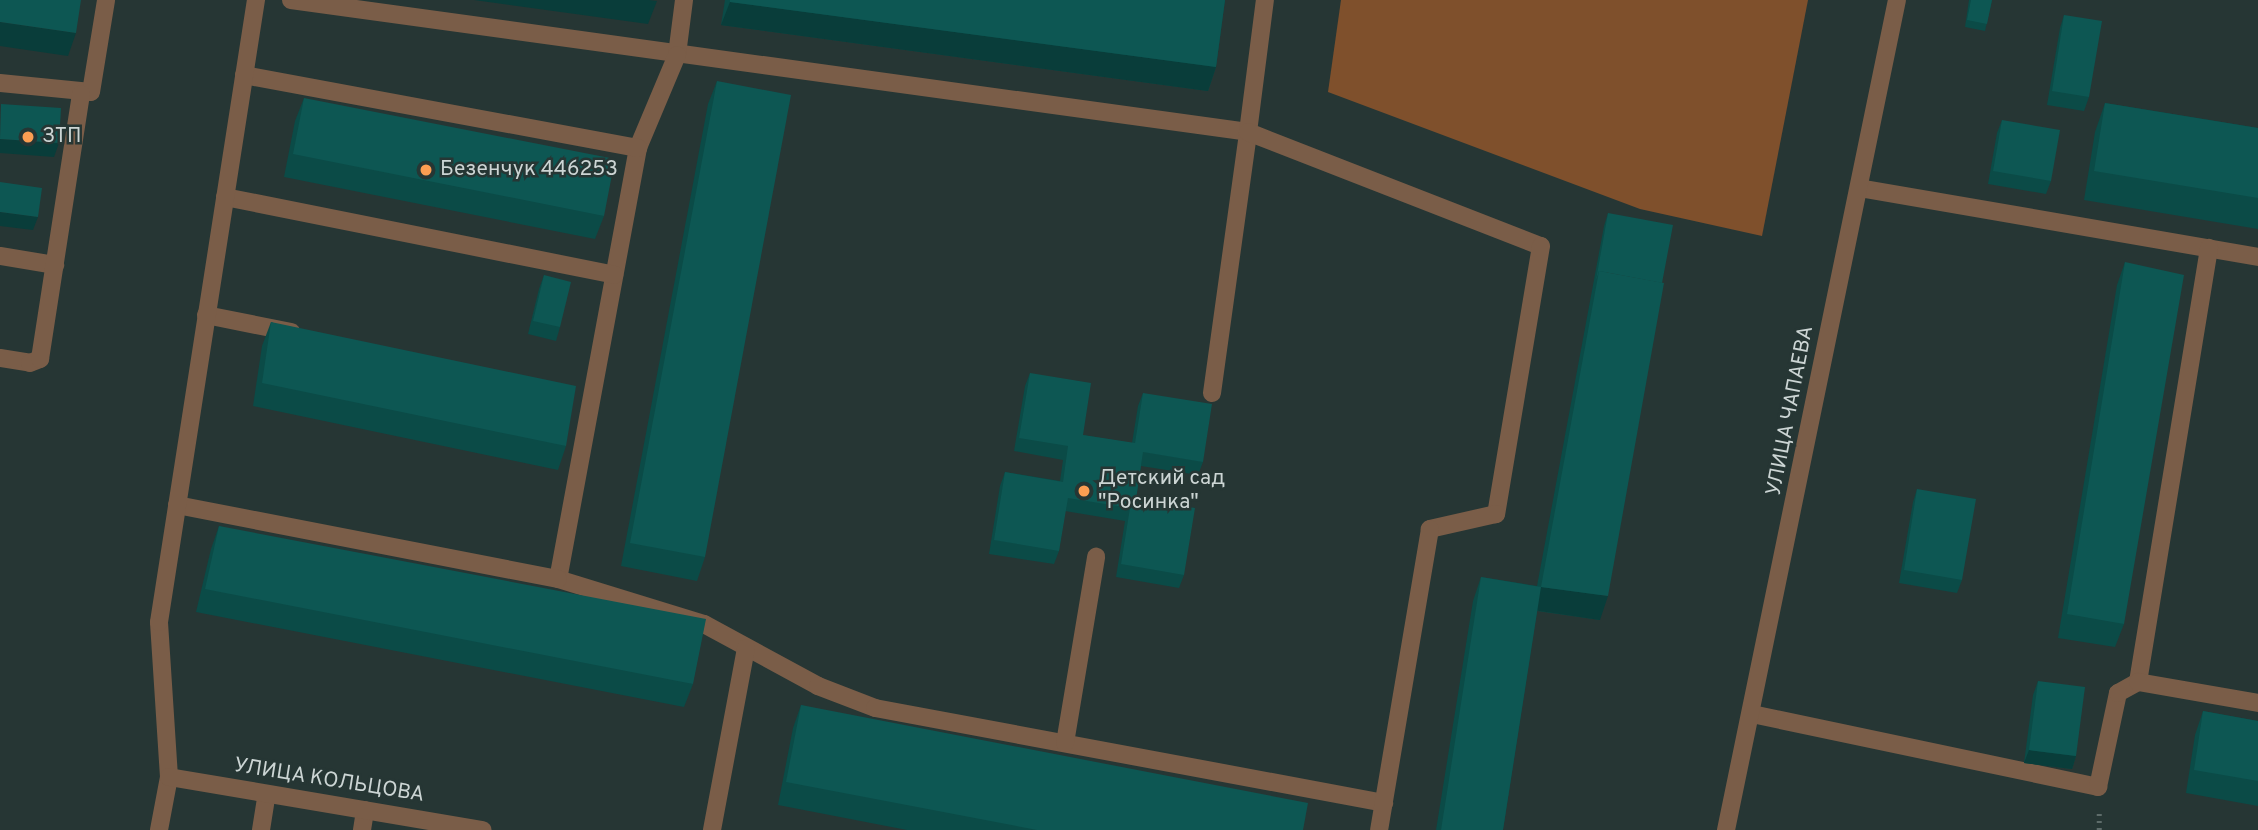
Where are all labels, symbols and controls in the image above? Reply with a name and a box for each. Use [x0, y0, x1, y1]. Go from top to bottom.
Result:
place label: ЗТП [42, 124, 81, 150]
marker: ЗТП [20, 129, 36, 145]
place label: Безенчук 446253 [440, 157, 618, 183]
marker: Безенчук 446253 [418, 162, 434, 178]
street label: УЛИЦА ЧАПАЕВА [1762, 323, 1820, 499]
place label: Детский сад "Росинка" [1098, 466, 1225, 516]
marker: Детский сад "Росинка" [1076, 483, 1092, 499]
street label: УЛИЦА КОЛЬЦОВА [232, 753, 426, 809]

